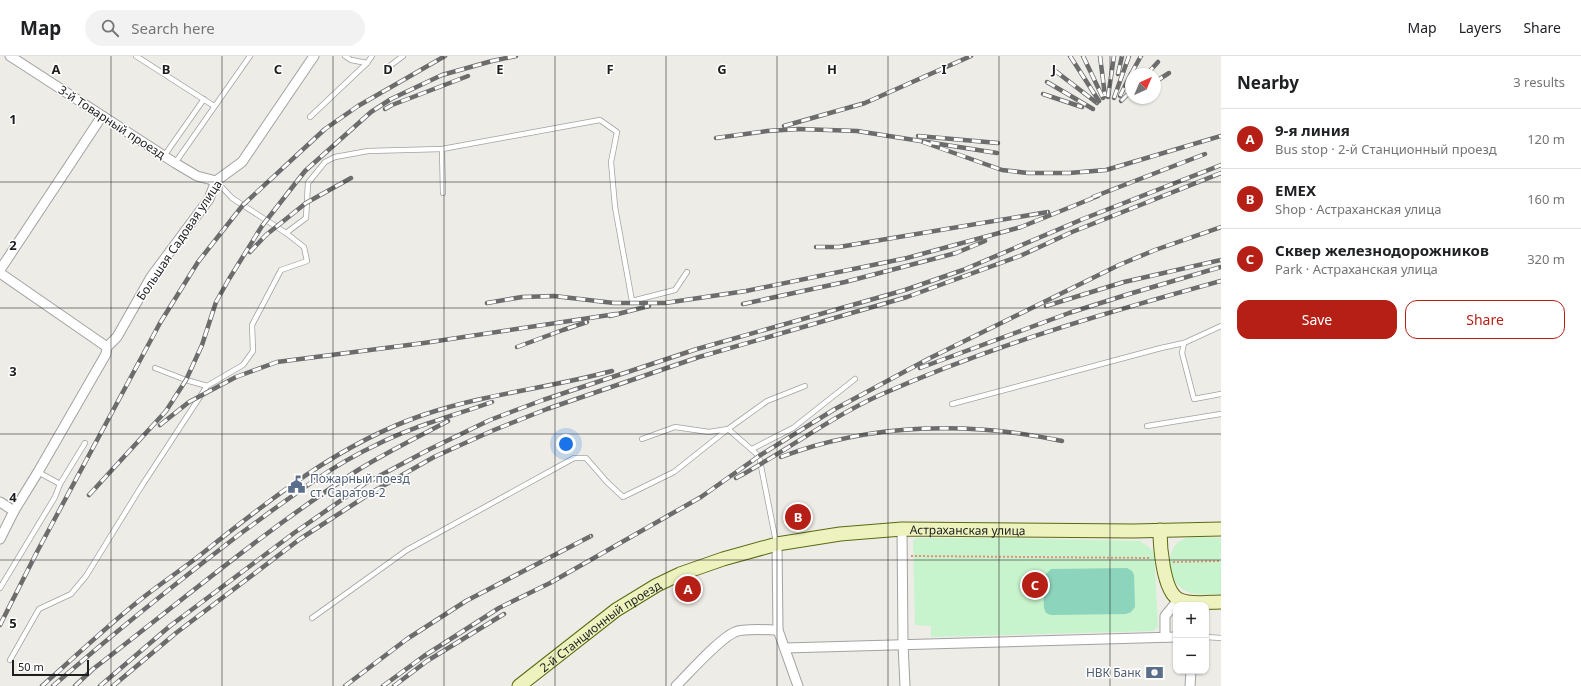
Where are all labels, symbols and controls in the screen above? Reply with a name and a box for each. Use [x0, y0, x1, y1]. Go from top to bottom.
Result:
search box [85, 10, 365, 46]
text: Map [20, 15, 61, 41]
icon: search [99, 17, 121, 39]
text: Search here [131, 18, 215, 38]
text: Map [1408, 18, 1437, 37]
text: Layers [1459, 18, 1501, 37]
text: Share [1523, 18, 1561, 37]
text: A [52, 60, 61, 78]
text: B [162, 60, 170, 78]
text: C [274, 60, 282, 78]
text: D [383, 60, 393, 78]
text: E [496, 60, 504, 78]
text: F [606, 60, 614, 78]
text: G [717, 60, 727, 78]
text: H [827, 60, 837, 78]
text: I [941, 60, 947, 78]
text: J [1051, 60, 1056, 78]
north arrow [1125, 68, 1161, 104]
text: Nearby [1237, 71, 1299, 94]
text: 3 results [1513, 73, 1565, 91]
street label: 3-й Товарный проезд [55, 81, 169, 163]
text: 1 [9, 110, 17, 128]
text: 9-я линия [1275, 120, 1350, 140]
text: A [1246, 130, 1255, 148]
text: 120 m [1527, 130, 1565, 148]
text: Bus stop · 2-й Станционный проезд [1275, 140, 1497, 158]
street label: Большая Садовая улица [132, 176, 226, 304]
text: EMEX [1275, 180, 1316, 200]
text: B [1246, 190, 1254, 208]
text: 160 m [1527, 190, 1565, 208]
text: Shop · Астраханская улица [1275, 200, 1441, 218]
text: 2 [9, 236, 17, 254]
text: Сквер железнодорожников [1275, 240, 1489, 260]
text: C [1246, 250, 1254, 268]
text: 320 m [1527, 250, 1565, 268]
text: Park · Астраханская улица [1275, 260, 1438, 278]
button: Save [1237, 300, 1397, 339]
button: Share [1405, 300, 1565, 339]
text: 3 [9, 362, 17, 380]
your location [556, 434, 576, 454]
place label: Пожарный поезд ст. Саратов-2 [310, 470, 410, 501]
public building icon: Пожарный поезд ст. Саратов-2 [287, 475, 307, 495]
text: 4 [9, 488, 17, 506]
pin: B [785, 502, 811, 532]
street label: Астраханская улица [910, 521, 1026, 539]
pin: C [1022, 570, 1048, 600]
pin: A [675, 574, 701, 604]
street label: 2-й Станционный проезд [536, 576, 665, 676]
map controls [1173, 602, 1209, 674]
button: + [1173, 602, 1209, 638]
text: 5 [9, 614, 17, 632]
button: − [1173, 638, 1209, 674]
scale bar [12, 658, 89, 677]
text: 50 m [18, 659, 44, 674]
bank icon: НВК Банк [1144, 662, 1164, 682]
place label: НВК Банк [1086, 664, 1142, 681]

